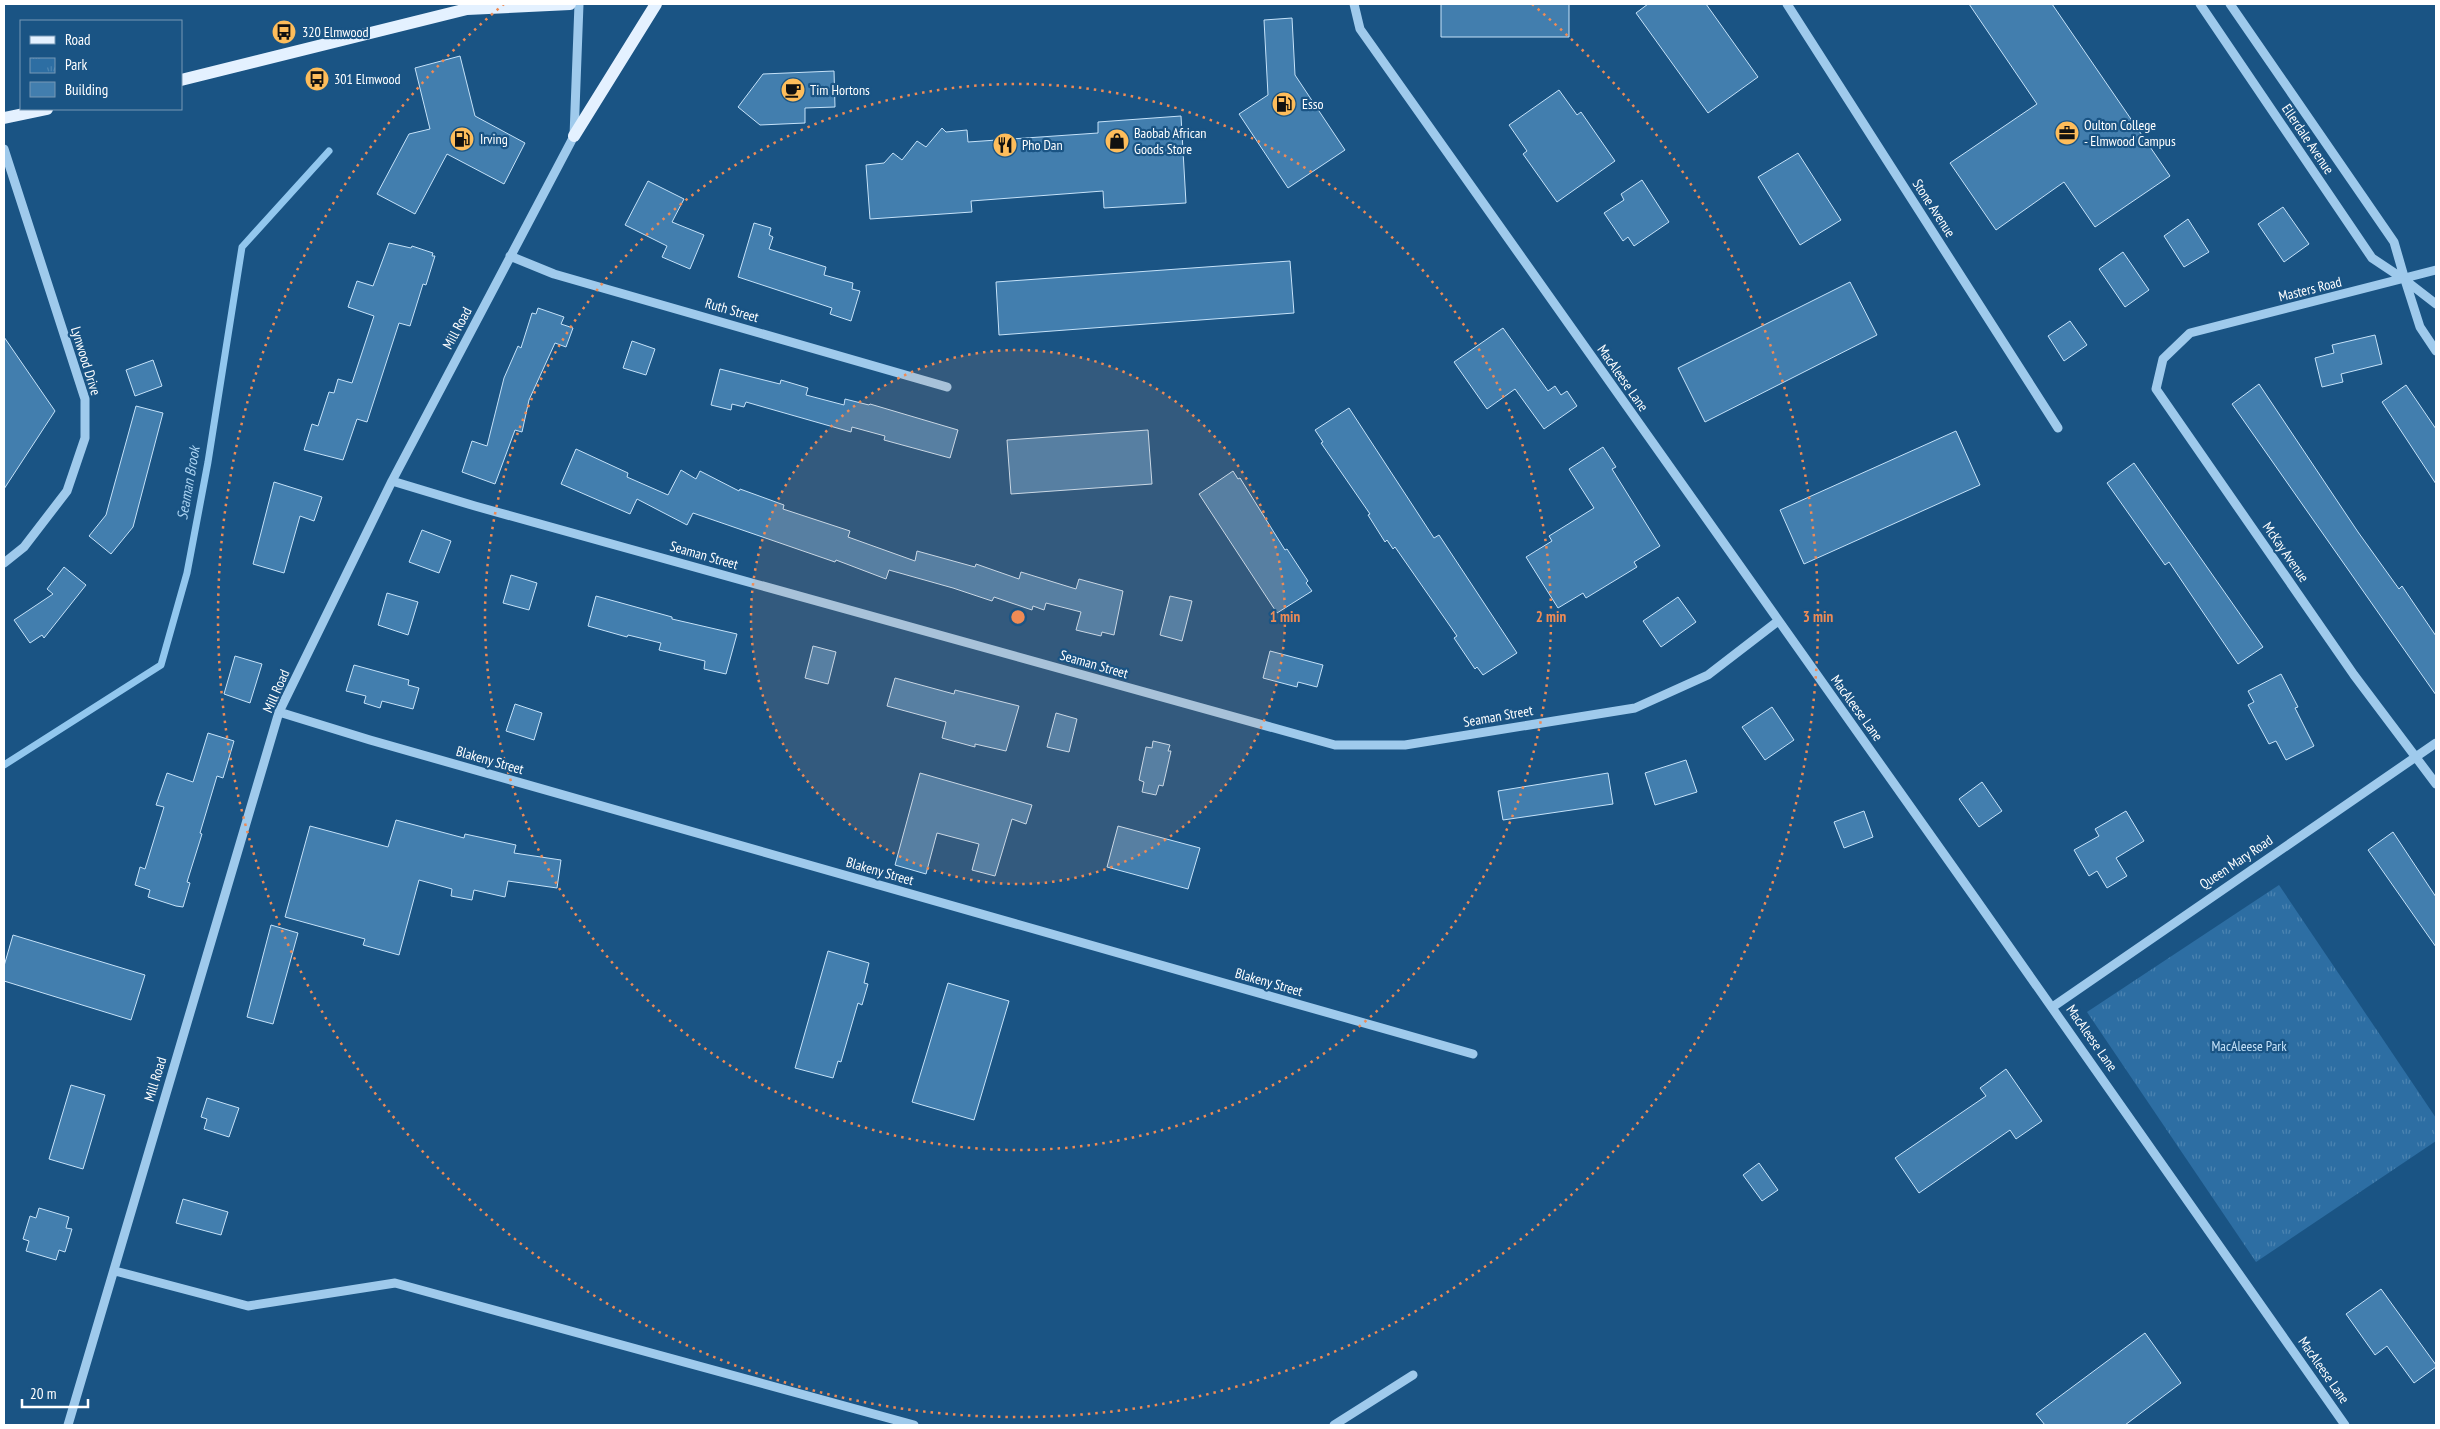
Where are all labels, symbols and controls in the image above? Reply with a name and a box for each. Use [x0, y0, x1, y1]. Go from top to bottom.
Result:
bus stop icon: 320 Elmwood [271, 19, 297, 45]
legend [20, 20, 182, 110]
place label: 320 Elmwood [302, 23, 369, 41]
text: Road [65, 30, 91, 49]
text: Park [65, 55, 87, 74]
bus stop icon: 301 Elmwood [304, 66, 330, 92]
place label: 301 Elmwood [334, 70, 401, 88]
cafe icon: Tim Hortons [780, 77, 806, 103]
text: Building [65, 80, 108, 99]
place label: Tim Hortons [810, 81, 870, 99]
fuel station icon: Esso [1271, 91, 1297, 117]
place label: Esso [1302, 95, 1324, 113]
street label: Ellerdale Avenue [2278, 100, 2338, 178]
place label: Oulton College - Elmwood Campus [2084, 116, 2176, 150]
office icon: Oulton College - Elmwood Campus [2054, 120, 2080, 146]
place label: Baobab African Goods Store [1134, 124, 1206, 158]
fuel station icon: Irving [449, 126, 475, 152]
shop icon: Baobab African Goods Store [1104, 128, 1130, 154]
place label: Irving [480, 130, 508, 148]
restaurant icon: Pho Dan [992, 132, 1018, 158]
place label: Pho Dan [1022, 136, 1063, 154]
street label: Stone Avenue [1909, 176, 1960, 241]
street label: Masters Road [2277, 273, 2343, 305]
street label: Ruth Street [703, 294, 761, 326]
street label: Mill Road [438, 304, 476, 352]
street label: Lynwood Drive [67, 324, 105, 398]
street label: MacAleese Lane [1593, 341, 1653, 415]
water label: Seaman Brook [172, 443, 204, 521]
street label: McKay Avenue [2259, 519, 2313, 586]
street label: Seaman Street [668, 537, 740, 573]
text: 1 min [1270, 607, 1300, 626]
text: 2 min [1536, 607, 1566, 626]
text: 3 min [1803, 607, 1833, 626]
centre of rings [1009, 608, 1027, 626]
street label: Seaman Street [1058, 646, 1130, 682]
street label: Mill Road [259, 667, 293, 715]
street label: MacAleese Lane [1827, 671, 1887, 745]
street label: Seaman Street [1462, 701, 1534, 731]
street label: Blakeny Street [454, 742, 526, 778]
street label: Queen Mary Road [2196, 831, 2276, 893]
street label: Blakeny Street [844, 853, 916, 889]
street label: Blakeny Street [1233, 964, 1305, 1000]
street label: MacAleese Lane [2062, 1001, 2122, 1075]
park label: MacAleese Park [2211, 1037, 2287, 1055]
street label: Mill Road [140, 1055, 170, 1103]
street label: MacAleese Lane [2294, 1333, 2354, 1407]
scale bar [22, 1376, 89, 1408]
text: 20 m [30, 1384, 56, 1403]

